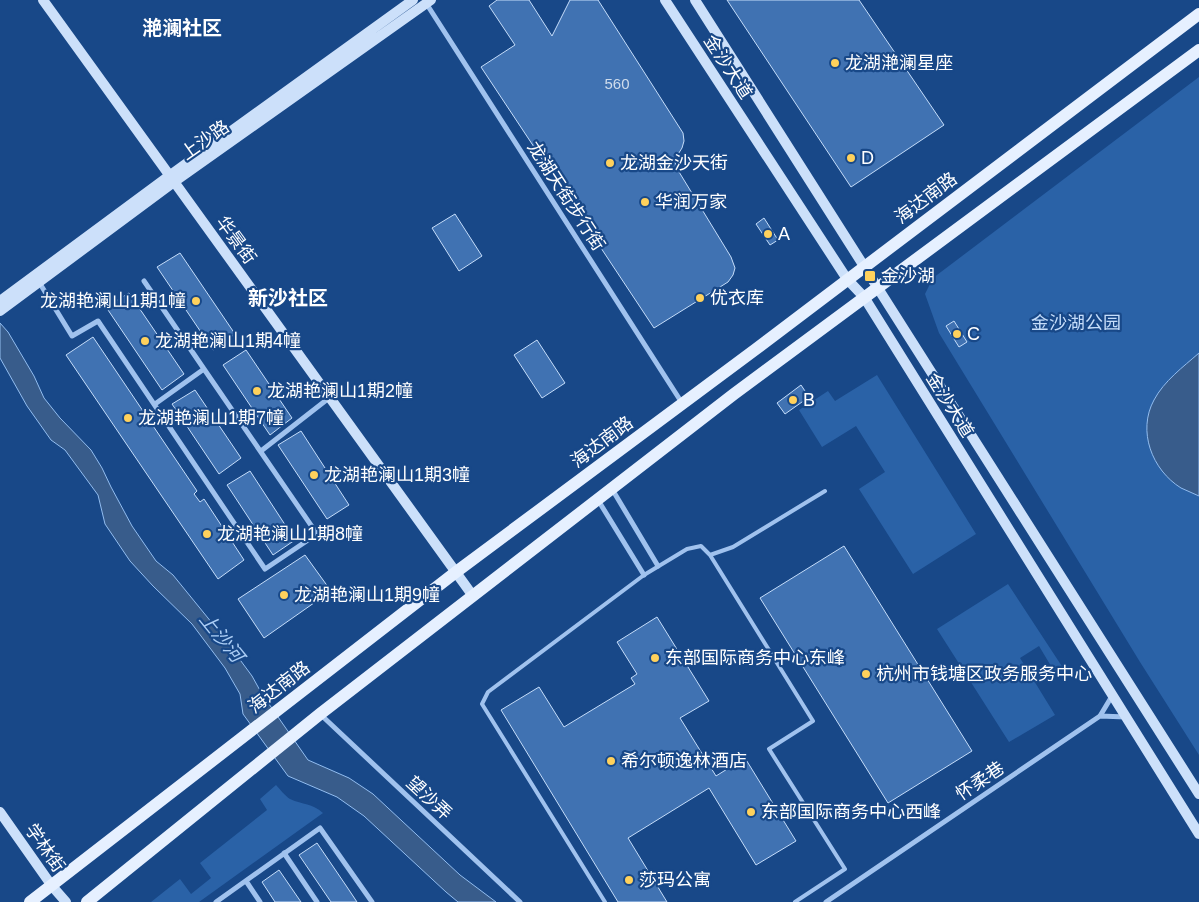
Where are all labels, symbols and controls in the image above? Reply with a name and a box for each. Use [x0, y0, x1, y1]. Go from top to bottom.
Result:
district label: 滟澜社区 [142, 17, 222, 39]
street label: 金沙大道 [700, 31, 756, 103]
place label: 龙湖滟澜星座 [845, 53, 953, 73]
marker: 龙湖滟澜星座 [829, 57, 841, 69]
house number: 560 [604, 75, 630, 92]
street label: 上沙路 [177, 116, 233, 164]
street label: 龙湖天街步行街 [523, 138, 609, 254]
place label: D [861, 148, 874, 168]
marker: D [845, 152, 857, 164]
place label: 龙湖金沙天街 [620, 153, 728, 173]
marker: 龙湖金沙天街 [604, 157, 616, 169]
street label: 海达南路 [891, 168, 961, 228]
place label: 华润万家 [655, 192, 727, 212]
marker: 华润万家 [639, 196, 651, 208]
street label: 华景街 [212, 212, 260, 268]
place label: A [778, 224, 790, 244]
marker: A [762, 228, 774, 240]
place label: 金沙湖 [881, 266, 935, 286]
marker: 金沙湖 [863, 269, 877, 283]
district label: 新沙社区 [248, 287, 328, 309]
place label: 优衣库 [710, 288, 764, 308]
place label: 龙湖艳澜山1期1幢 [40, 291, 186, 311]
marker: 优衣库 [694, 292, 706, 304]
marker: 龙湖艳澜山1期1幢 [190, 295, 202, 307]
park label: 金沙湖公园 [1031, 313, 1121, 333]
place label: C [967, 324, 980, 344]
marker: C [951, 328, 963, 340]
place label: 龙湖艳澜山1期4幢 [155, 331, 301, 351]
marker: 龙湖艳澜山1期4幢 [139, 335, 151, 347]
street label: 金沙大道 [922, 369, 978, 441]
place label: 龙湖艳澜山1期2幢 [267, 381, 413, 401]
marker: 龙湖艳澜山1期2幢 [251, 385, 263, 397]
place label: B [803, 390, 815, 410]
marker: B [787, 394, 799, 406]
place label: 龙湖艳澜山1期7幢 [138, 408, 284, 428]
marker: 龙湖艳澜山1期7幢 [122, 412, 134, 424]
street label: 海达南路 [567, 412, 637, 472]
place label: 龙湖艳澜山1期3幢 [324, 465, 470, 485]
marker: 龙湖艳澜山1期3幢 [308, 469, 320, 481]
place label: 龙湖艳澜山1期8幢 [217, 524, 363, 544]
marker: 龙湖艳澜山1期8幢 [201, 528, 213, 540]
place label: 龙湖艳澜山1期9幢 [294, 585, 440, 605]
marker: 龙湖艳澜山1期9幢 [278, 589, 290, 601]
water label: 上沙河 [196, 609, 250, 669]
place label: 东部国际商务中心东峰 [665, 648, 845, 668]
marker: 东部国际商务中心东峰 [649, 652, 661, 664]
street label: 海达南路 [244, 657, 314, 717]
place label: 杭州市钱塘区政务服务中心 [876, 664, 1092, 684]
marker: 杭州市钱塘区政务服务中心 [860, 668, 872, 680]
place label: 希尔顿逸林酒店 [621, 751, 747, 771]
marker: 希尔顿逸林酒店 [605, 755, 617, 767]
street label: 怀柔巷 [952, 758, 1008, 804]
street label: 望沙弄 [402, 772, 456, 824]
place label: 东部国际商务中心西峰 [761, 802, 941, 822]
marker: 东部国际商务中心西峰 [745, 806, 757, 818]
street label: 学林街 [21, 820, 69, 876]
place label: 莎玛公寓 [639, 870, 711, 890]
marker: 莎玛公寓 [623, 874, 635, 886]

